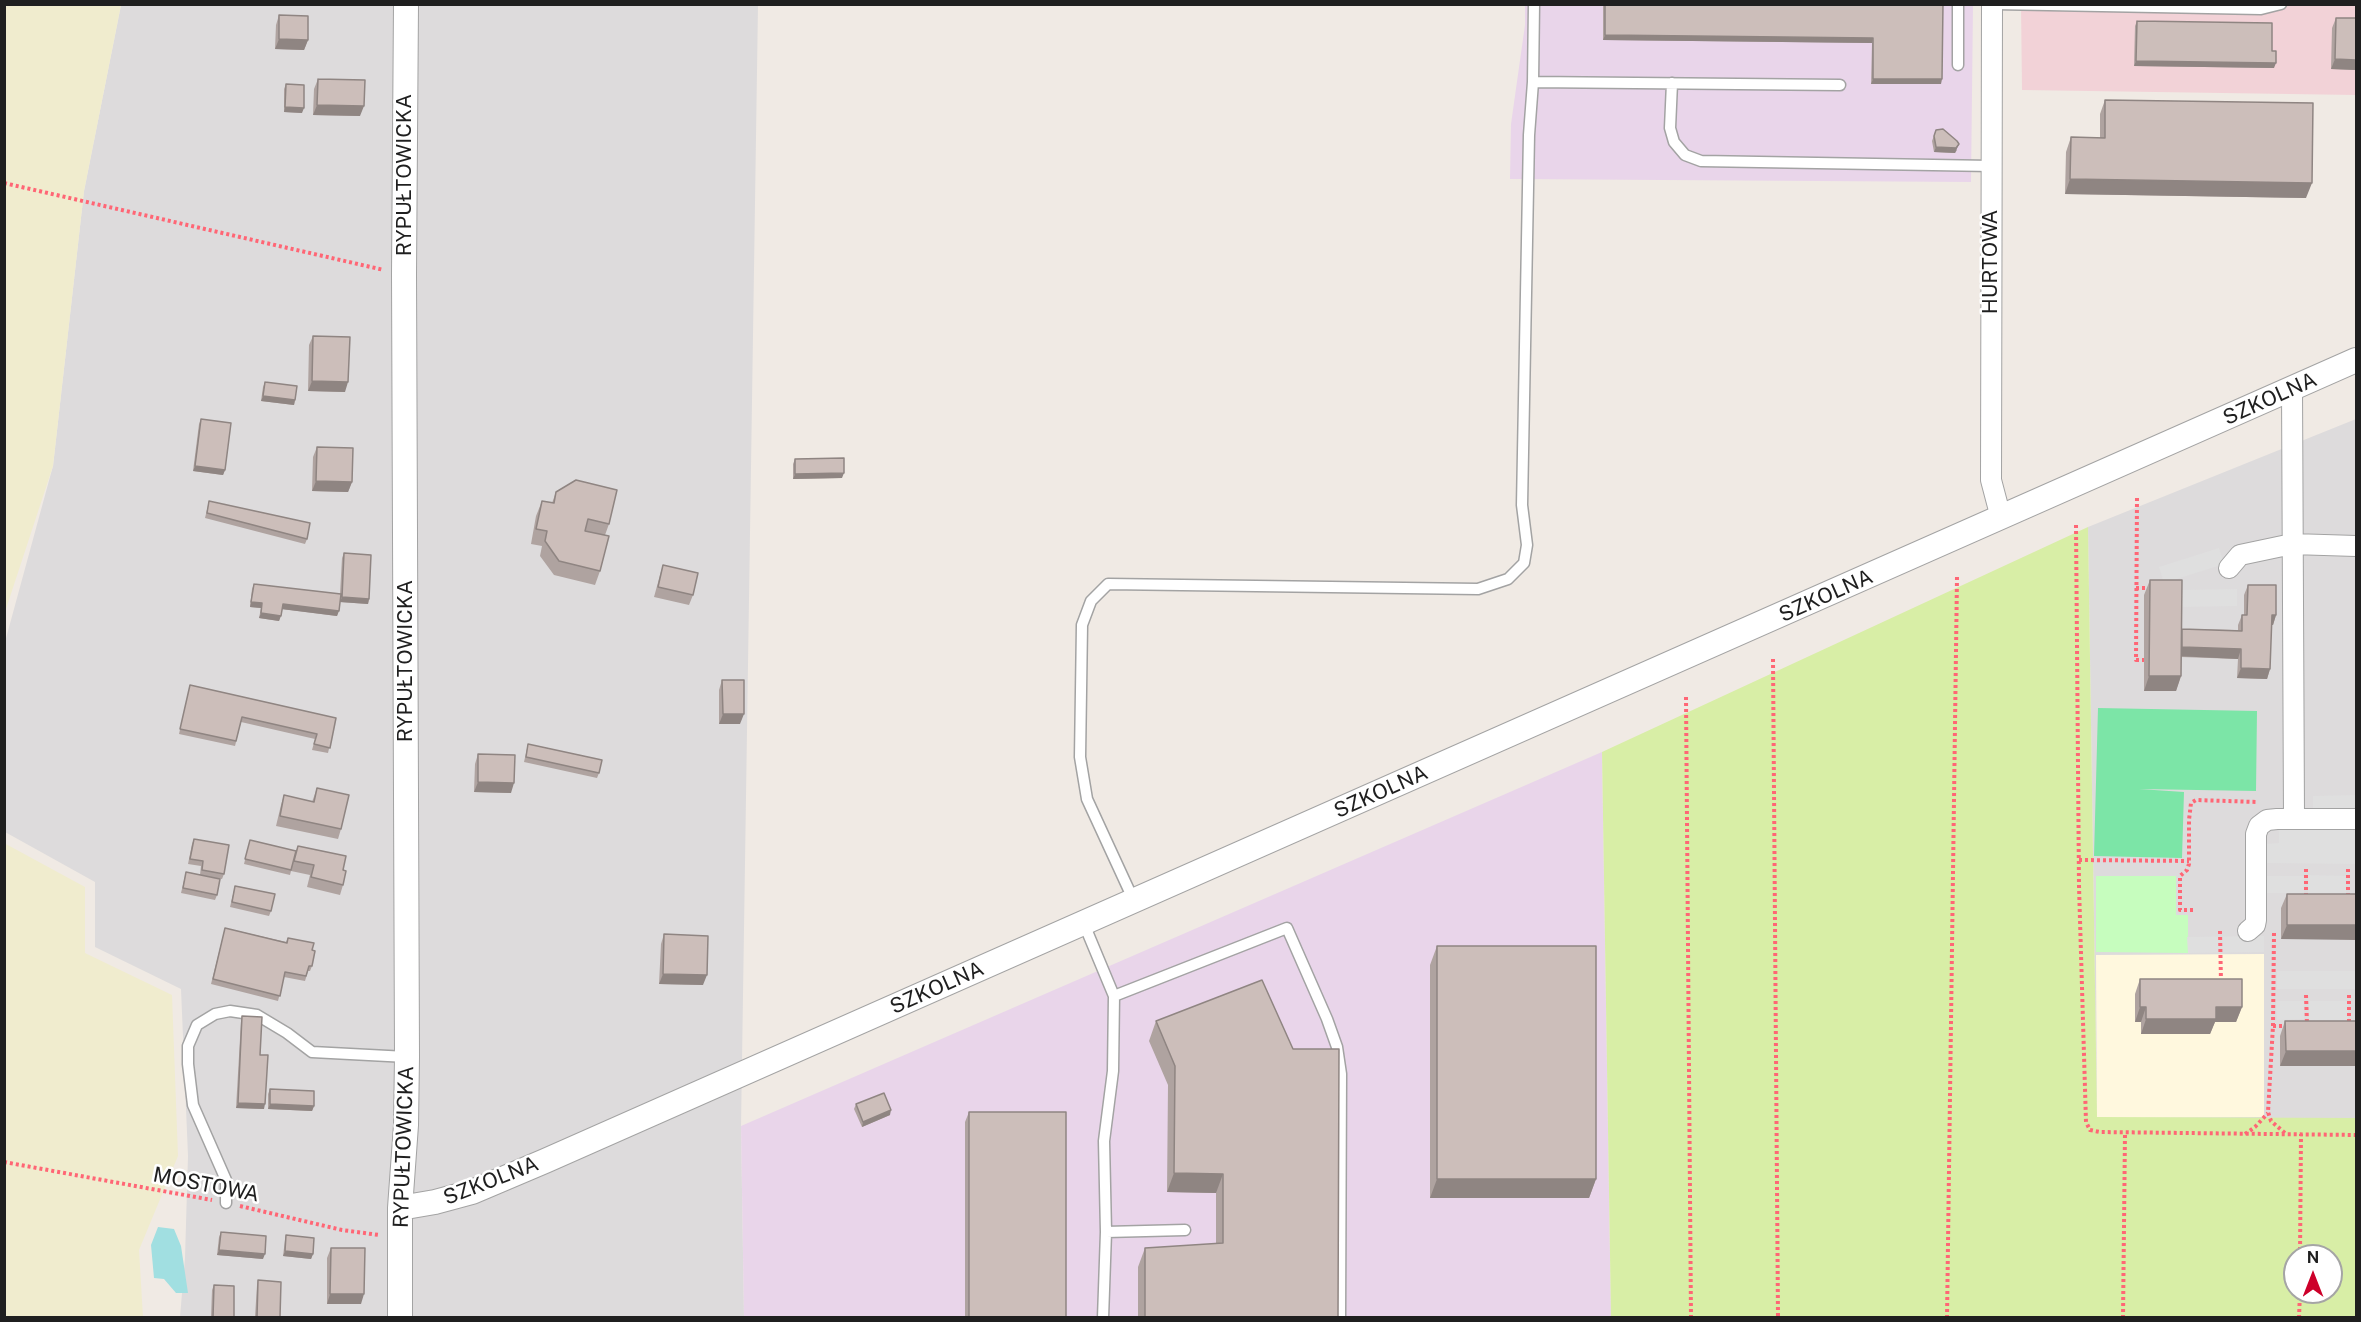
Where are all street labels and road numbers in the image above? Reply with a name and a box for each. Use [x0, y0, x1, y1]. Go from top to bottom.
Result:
street label: RYPUŁTOWICKA [392, 94, 418, 256]
street label: HURTOWA [1978, 210, 2004, 314]
street label: SZKOLNA [2219, 367, 2321, 431]
street label: SZKOLNA [1775, 564, 1877, 628]
street label: RYPUŁTOWICKA [393, 580, 419, 742]
street label: SZKOLNA [1330, 760, 1432, 824]
street label: SZKOLNA [886, 956, 988, 1020]
street label: RYPUŁTOWICKA [389, 1065, 419, 1229]
street label: SZKOLNA [440, 1151, 542, 1211]
street label: MOSTOWA [151, 1162, 261, 1208]

